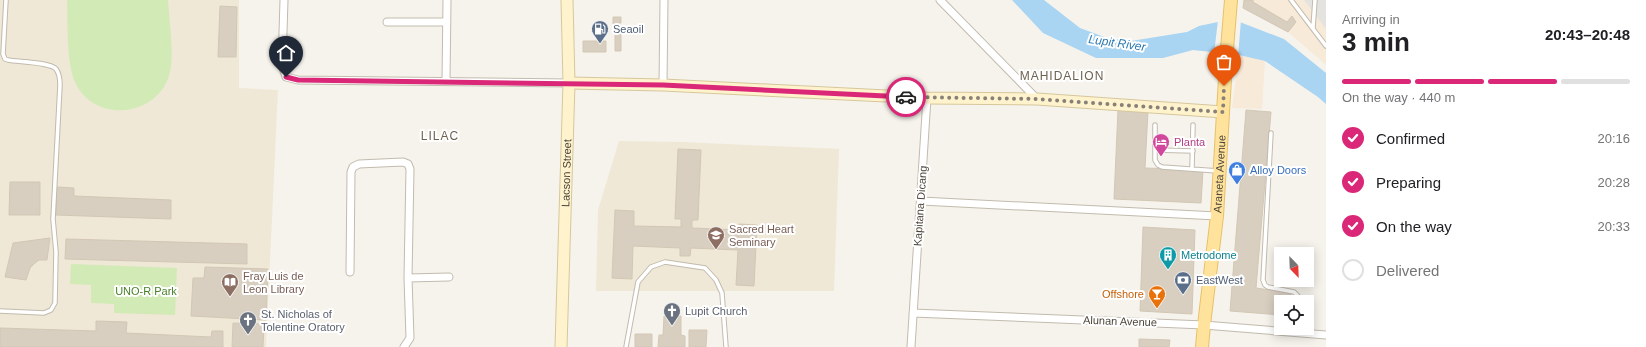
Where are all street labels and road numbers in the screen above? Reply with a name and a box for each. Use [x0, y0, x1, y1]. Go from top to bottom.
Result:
street label: Araneta Avenue [1211, 135, 1228, 213]
street label: Lacson Street [559, 139, 573, 207]
street label: Kapitana Dicang [911, 165, 929, 247]
street label: Alunan Avenue [1083, 314, 1157, 328]

